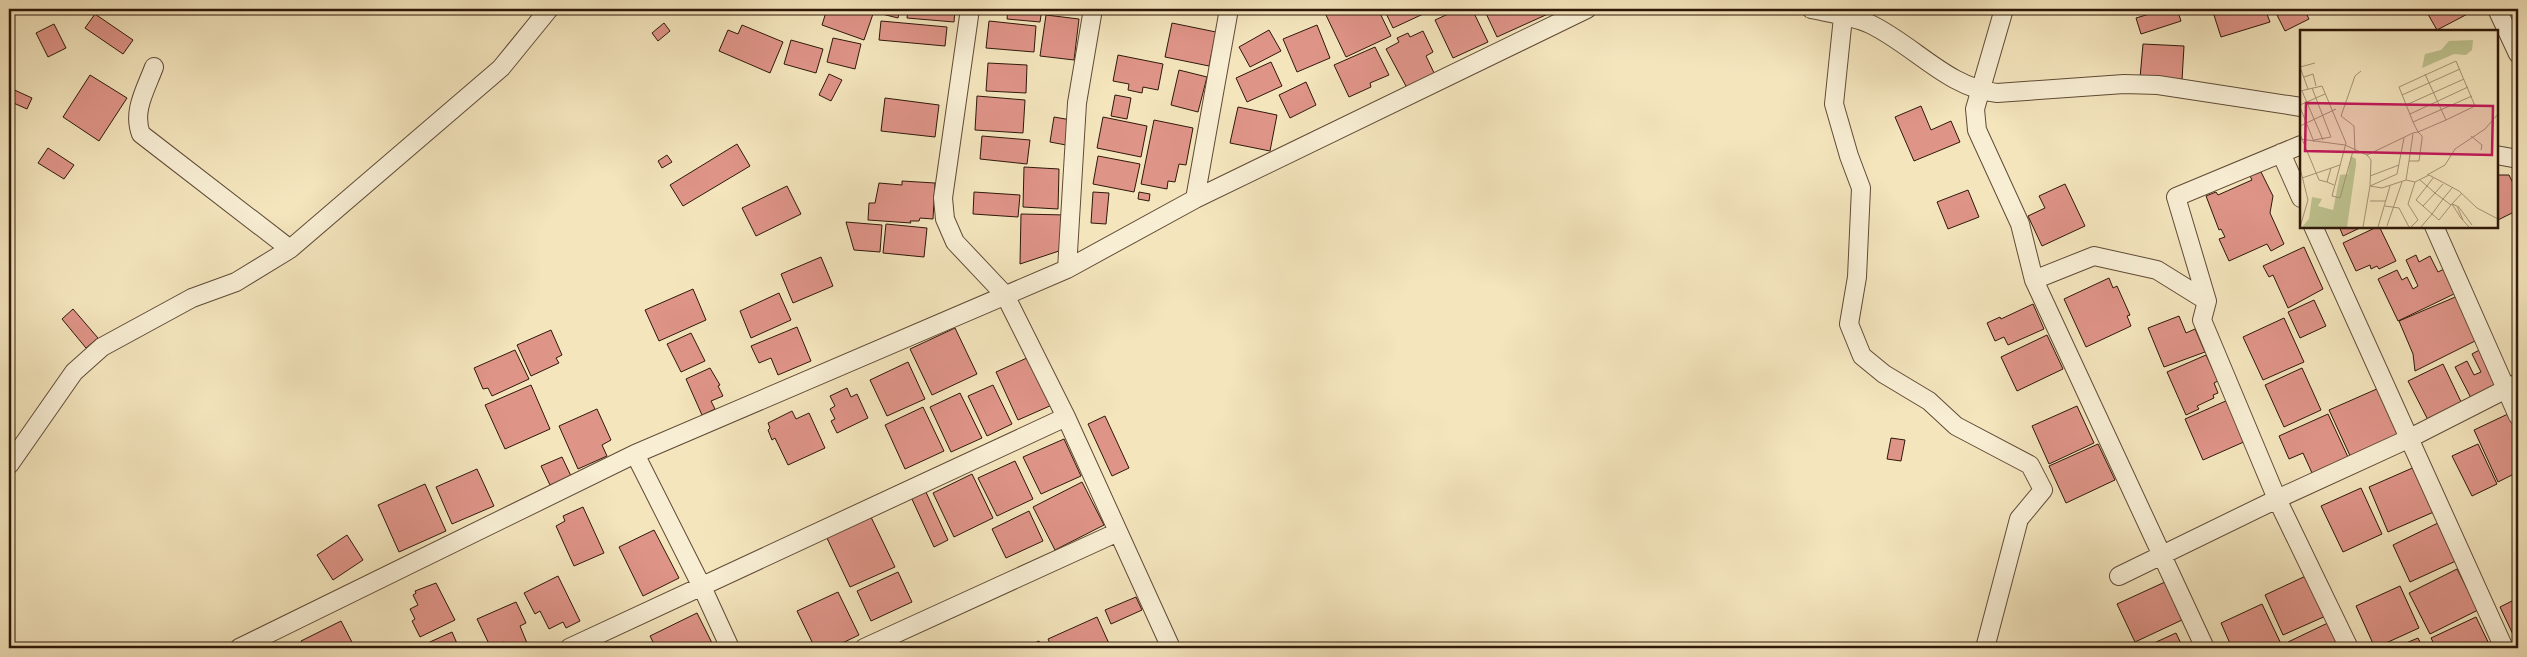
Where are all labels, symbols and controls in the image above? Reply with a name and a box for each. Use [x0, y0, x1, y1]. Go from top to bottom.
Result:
inset map [2300, 30, 2497, 228]

